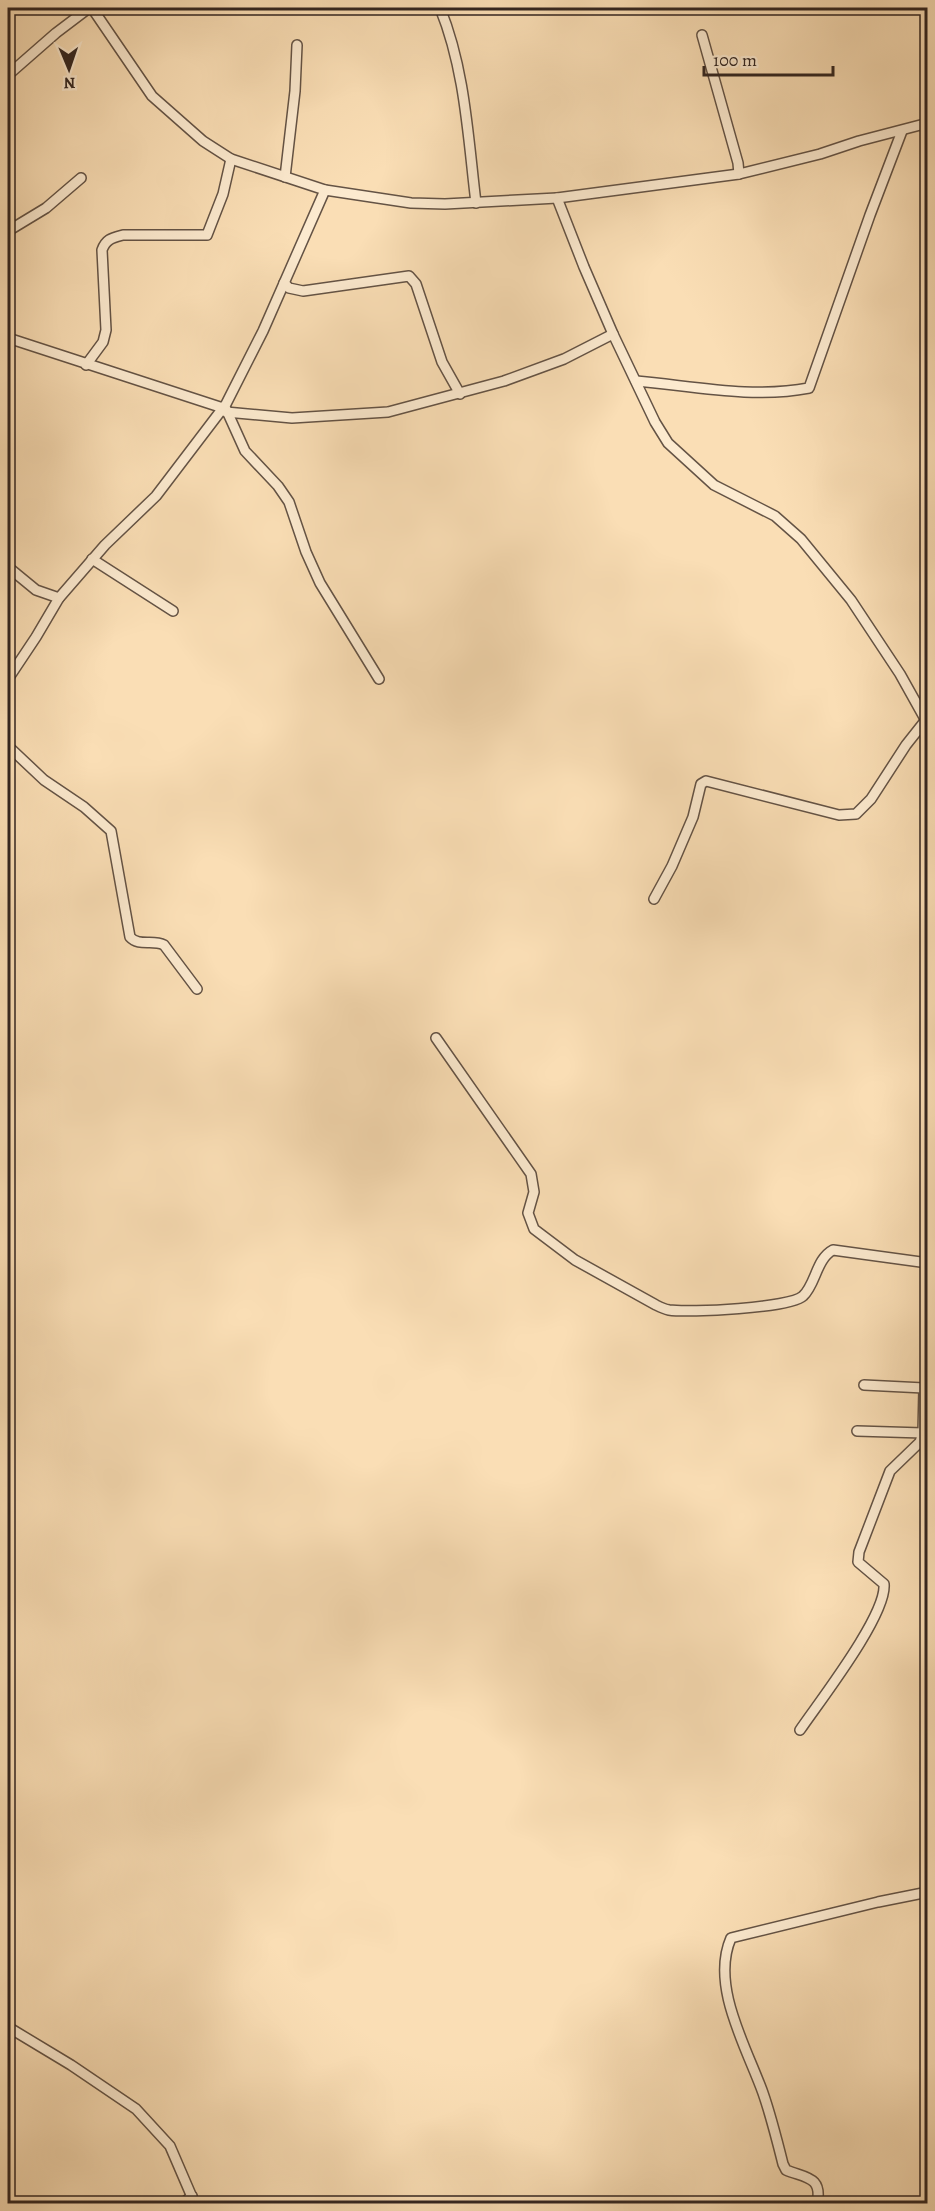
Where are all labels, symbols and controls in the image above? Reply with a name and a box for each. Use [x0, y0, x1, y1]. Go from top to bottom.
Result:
north arrow [39, 39, 99, 99]
scale bar [704, 39, 833, 77]
text: 100 m [713, 48, 757, 72]
text: N [63, 72, 76, 94]

